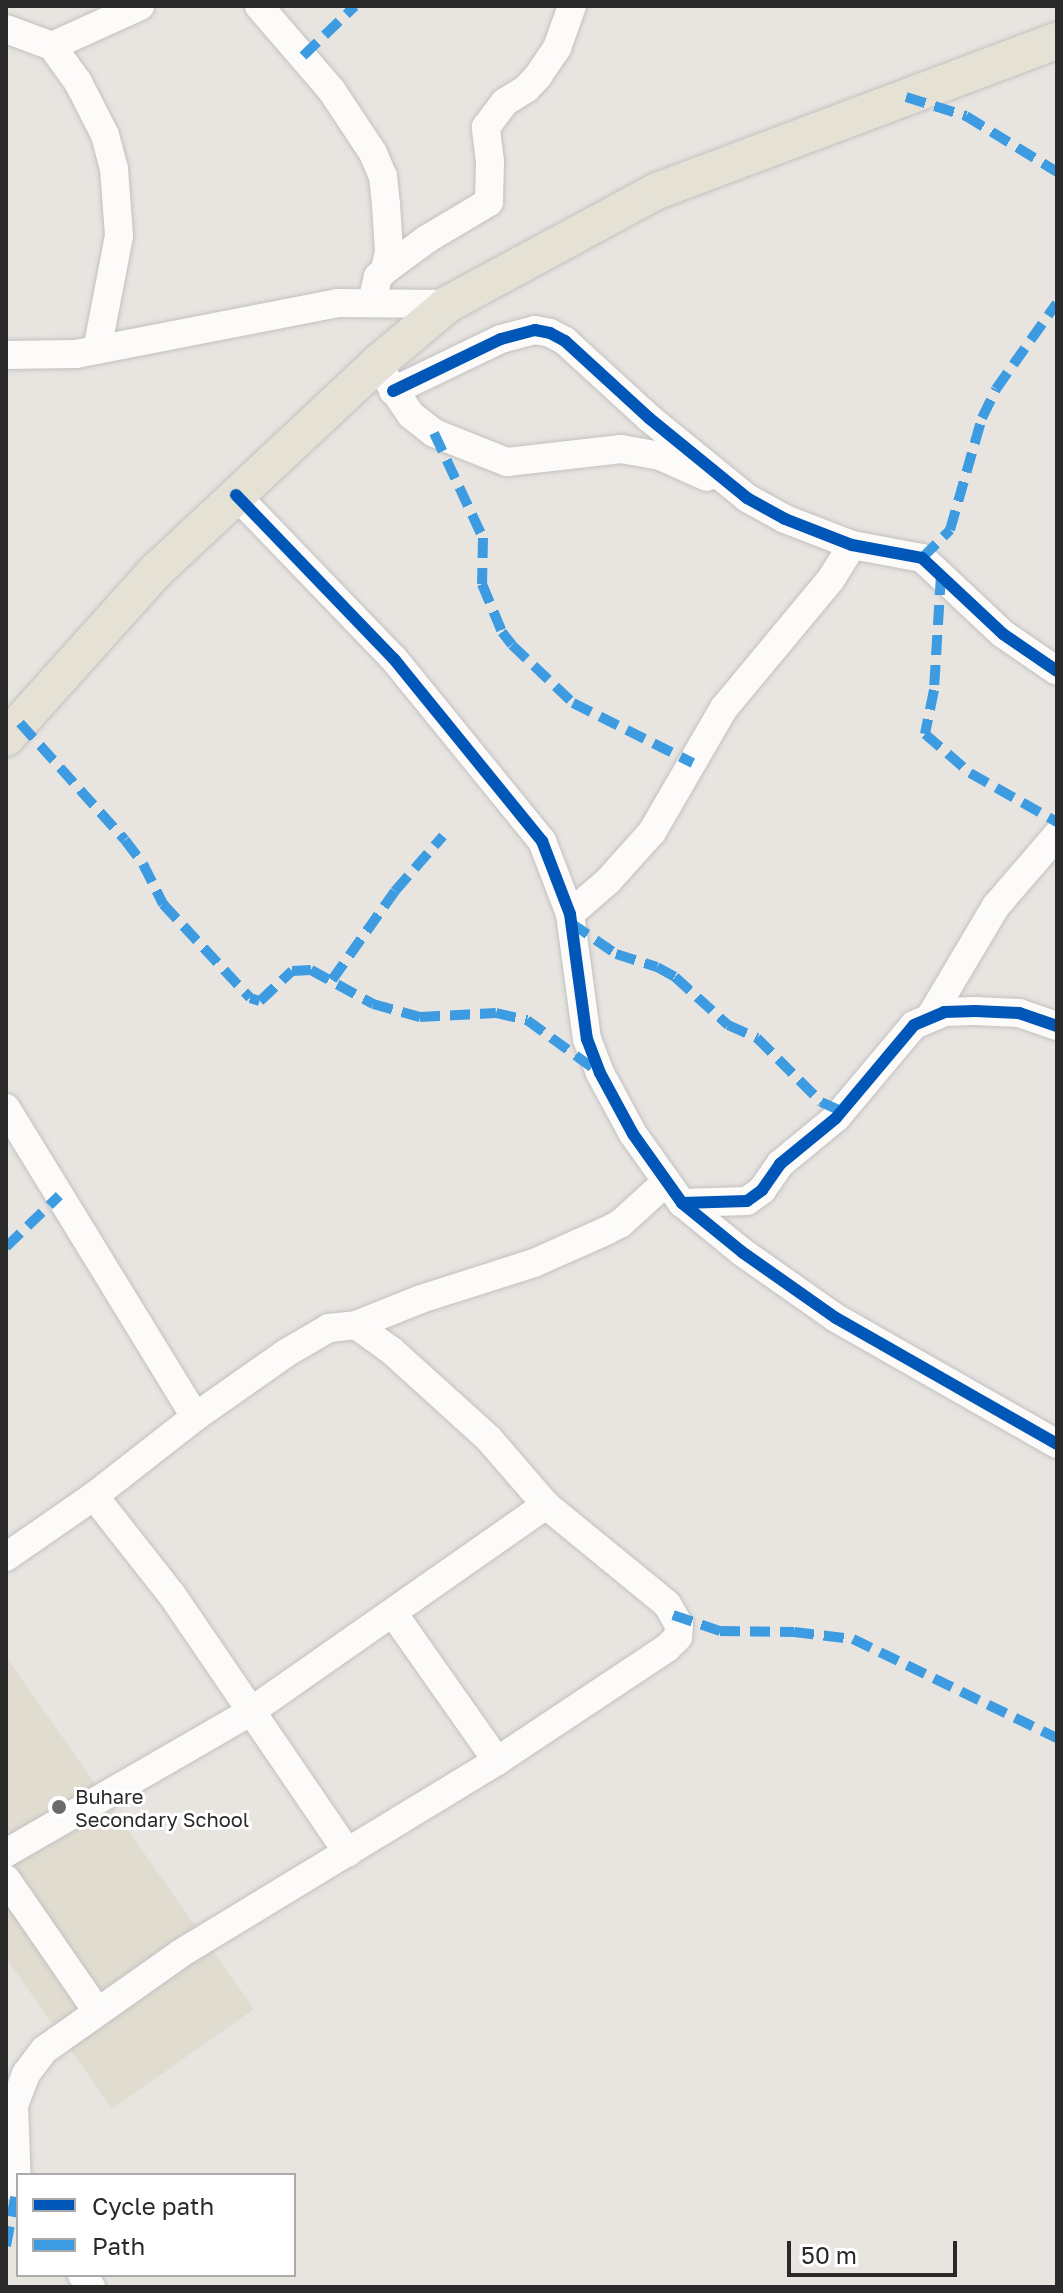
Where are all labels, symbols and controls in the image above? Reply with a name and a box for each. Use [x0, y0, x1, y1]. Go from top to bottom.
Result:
place label: Buhare Secondary School [75, 1784, 249, 1831]
marker: Buhare Secondary School [50, 1798, 68, 1816]
legend [16, 2173, 296, 2277]
text: Cycle path [92, 2191, 214, 2220]
scale bar [791, 2225, 961, 2275]
text: Path [92, 2231, 145, 2260]
text: 50 m [801, 2240, 857, 2269]

